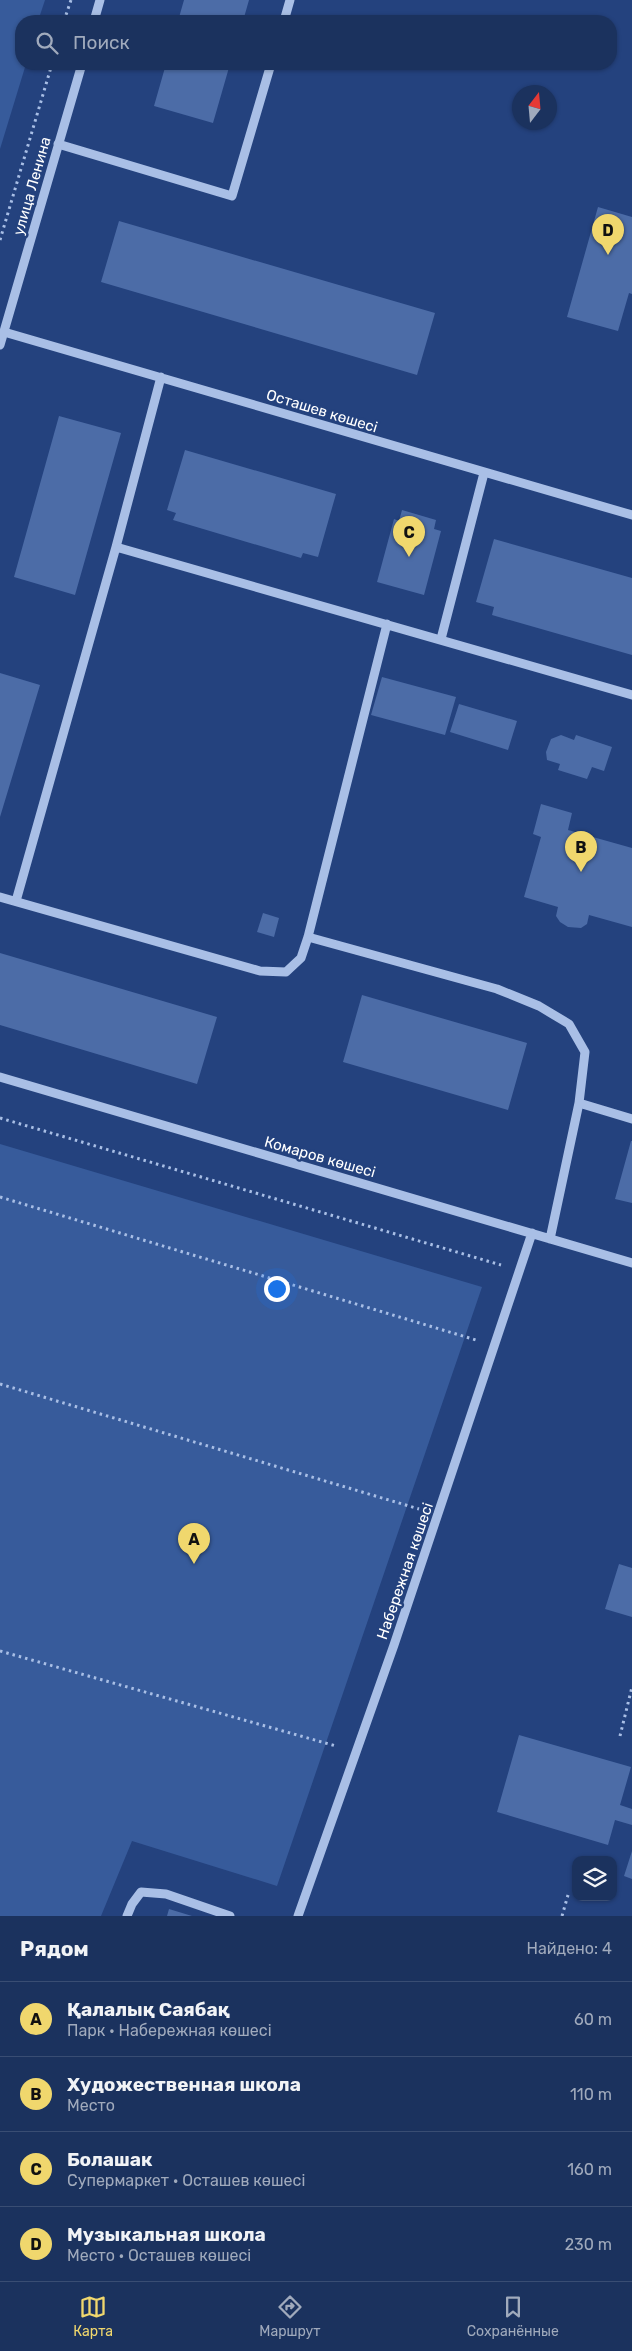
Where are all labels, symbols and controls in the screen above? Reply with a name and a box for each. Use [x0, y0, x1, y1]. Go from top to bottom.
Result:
search box [15, 15, 617, 70]
icon: search [33, 29, 61, 57]
text: Поиск [73, 31, 130, 54]
north arrow [512, 85, 557, 130]
street label: улица Ленина [9, 135, 55, 237]
pin: D [592, 214, 624, 255]
street label: Осташев көшесі [264, 386, 380, 436]
pin: C [393, 516, 425, 557]
pin: B [565, 831, 597, 872]
street label: Комаров көшесі [262, 1133, 378, 1181]
your location [264, 1276, 290, 1302]
street label: Набережная көшесі [373, 1500, 437, 1642]
pin: A [178, 1523, 210, 1564]
map controls [572, 1856, 617, 1901]
button: layers [572, 1856, 617, 1901]
text: Рядом [20, 1936, 89, 1961]
text: Найдено: 4 [527, 1939, 612, 1958]
text: Қалалық Саябақ [67, 1998, 230, 2021]
text: A [30, 2010, 42, 2029]
text: 60 m [574, 2010, 612, 2029]
text: Парк · Набережная көшесі [67, 2021, 272, 2040]
text: Художественная школа [67, 2073, 301, 2096]
text: B [30, 2085, 42, 2104]
text: 110 m [570, 2085, 612, 2104]
text: Место [67, 2096, 115, 2115]
text: Болашак [67, 2148, 153, 2171]
text: C [30, 2160, 42, 2179]
text: 160 m [567, 2160, 612, 2179]
text: Супермаркет · Осташев көшесі [67, 2171, 305, 2190]
text: Музыкальная школа [67, 2223, 266, 2246]
text: D [30, 2235, 42, 2254]
text: 230 m [565, 2235, 612, 2254]
text: Место · Осташев көшесі [67, 2246, 251, 2265]
tab: Карта [73, 2293, 113, 2340]
tab: Маршрут [259, 2293, 320, 2340]
tab: Сохранённые [467, 2293, 559, 2340]

